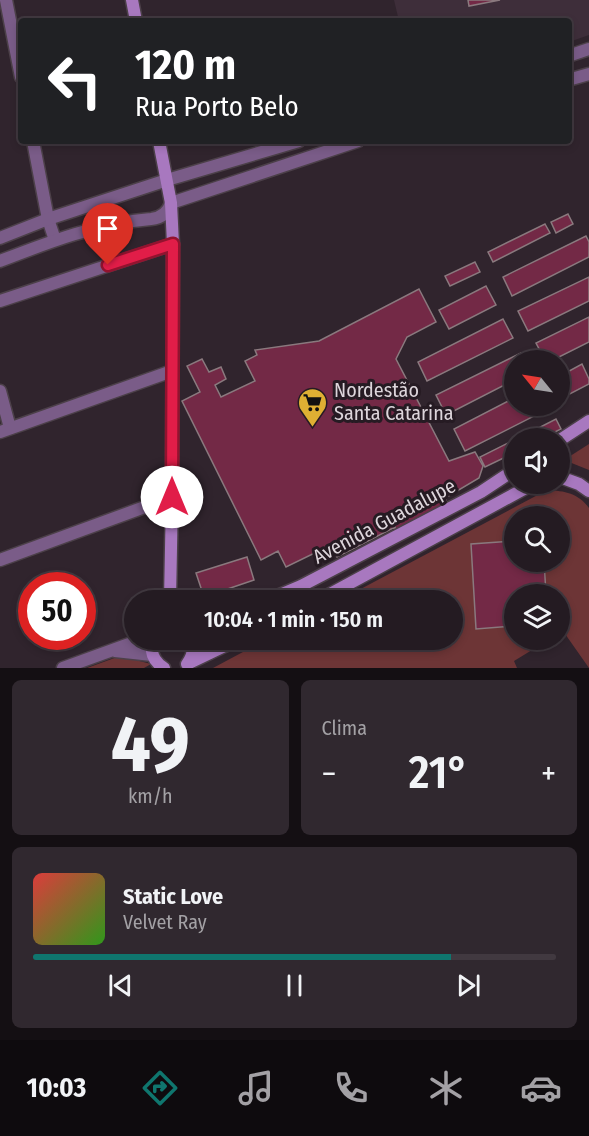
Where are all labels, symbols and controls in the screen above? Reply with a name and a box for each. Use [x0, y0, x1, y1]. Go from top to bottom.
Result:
text: 120 m [135, 40, 236, 90]
icon: left [36, 42, 114, 120]
text: Rua Porto Belo [135, 91, 299, 123]
pin [82, 203, 133, 265]
icon: arrive [91, 212, 124, 245]
north arrow [504, 350, 570, 416]
map controls [504, 350, 570, 650]
place label: Nordestão Santa Catarina [334, 378, 453, 425]
supermarket icon: Nordestão Santa Catarina [297, 386, 329, 428]
button: sound [504, 428, 570, 494]
position arrow [140, 465, 204, 529]
street label: Avenida Guadalupe [308, 473, 460, 569]
button: search [504, 506, 570, 572]
speed limit sign: 50 [18, 572, 96, 650]
button: layers [504, 584, 570, 650]
text: 10:04 · 1 min · 150 m [204, 606, 383, 633]
text: 49 [111, 698, 190, 792]
text: Clima [322, 716, 367, 740]
text: 21° [409, 746, 469, 800]
text: − [322, 754, 336, 794]
text: + [541, 754, 556, 794]
text: km/h [128, 784, 173, 808]
text: Static Love [123, 883, 223, 910]
text: Velvet Ray [123, 910, 207, 934]
icon: previous [104, 969, 137, 1002]
icon: pause [278, 969, 311, 1002]
icon: next [452, 969, 485, 1002]
icon: directions [139, 1067, 181, 1109]
icon: music [235, 1067, 277, 1109]
icon: phone [330, 1067, 372, 1109]
icon: climate [425, 1067, 467, 1109]
icon: car [520, 1067, 562, 1109]
text: 10:03 [27, 1072, 86, 1104]

